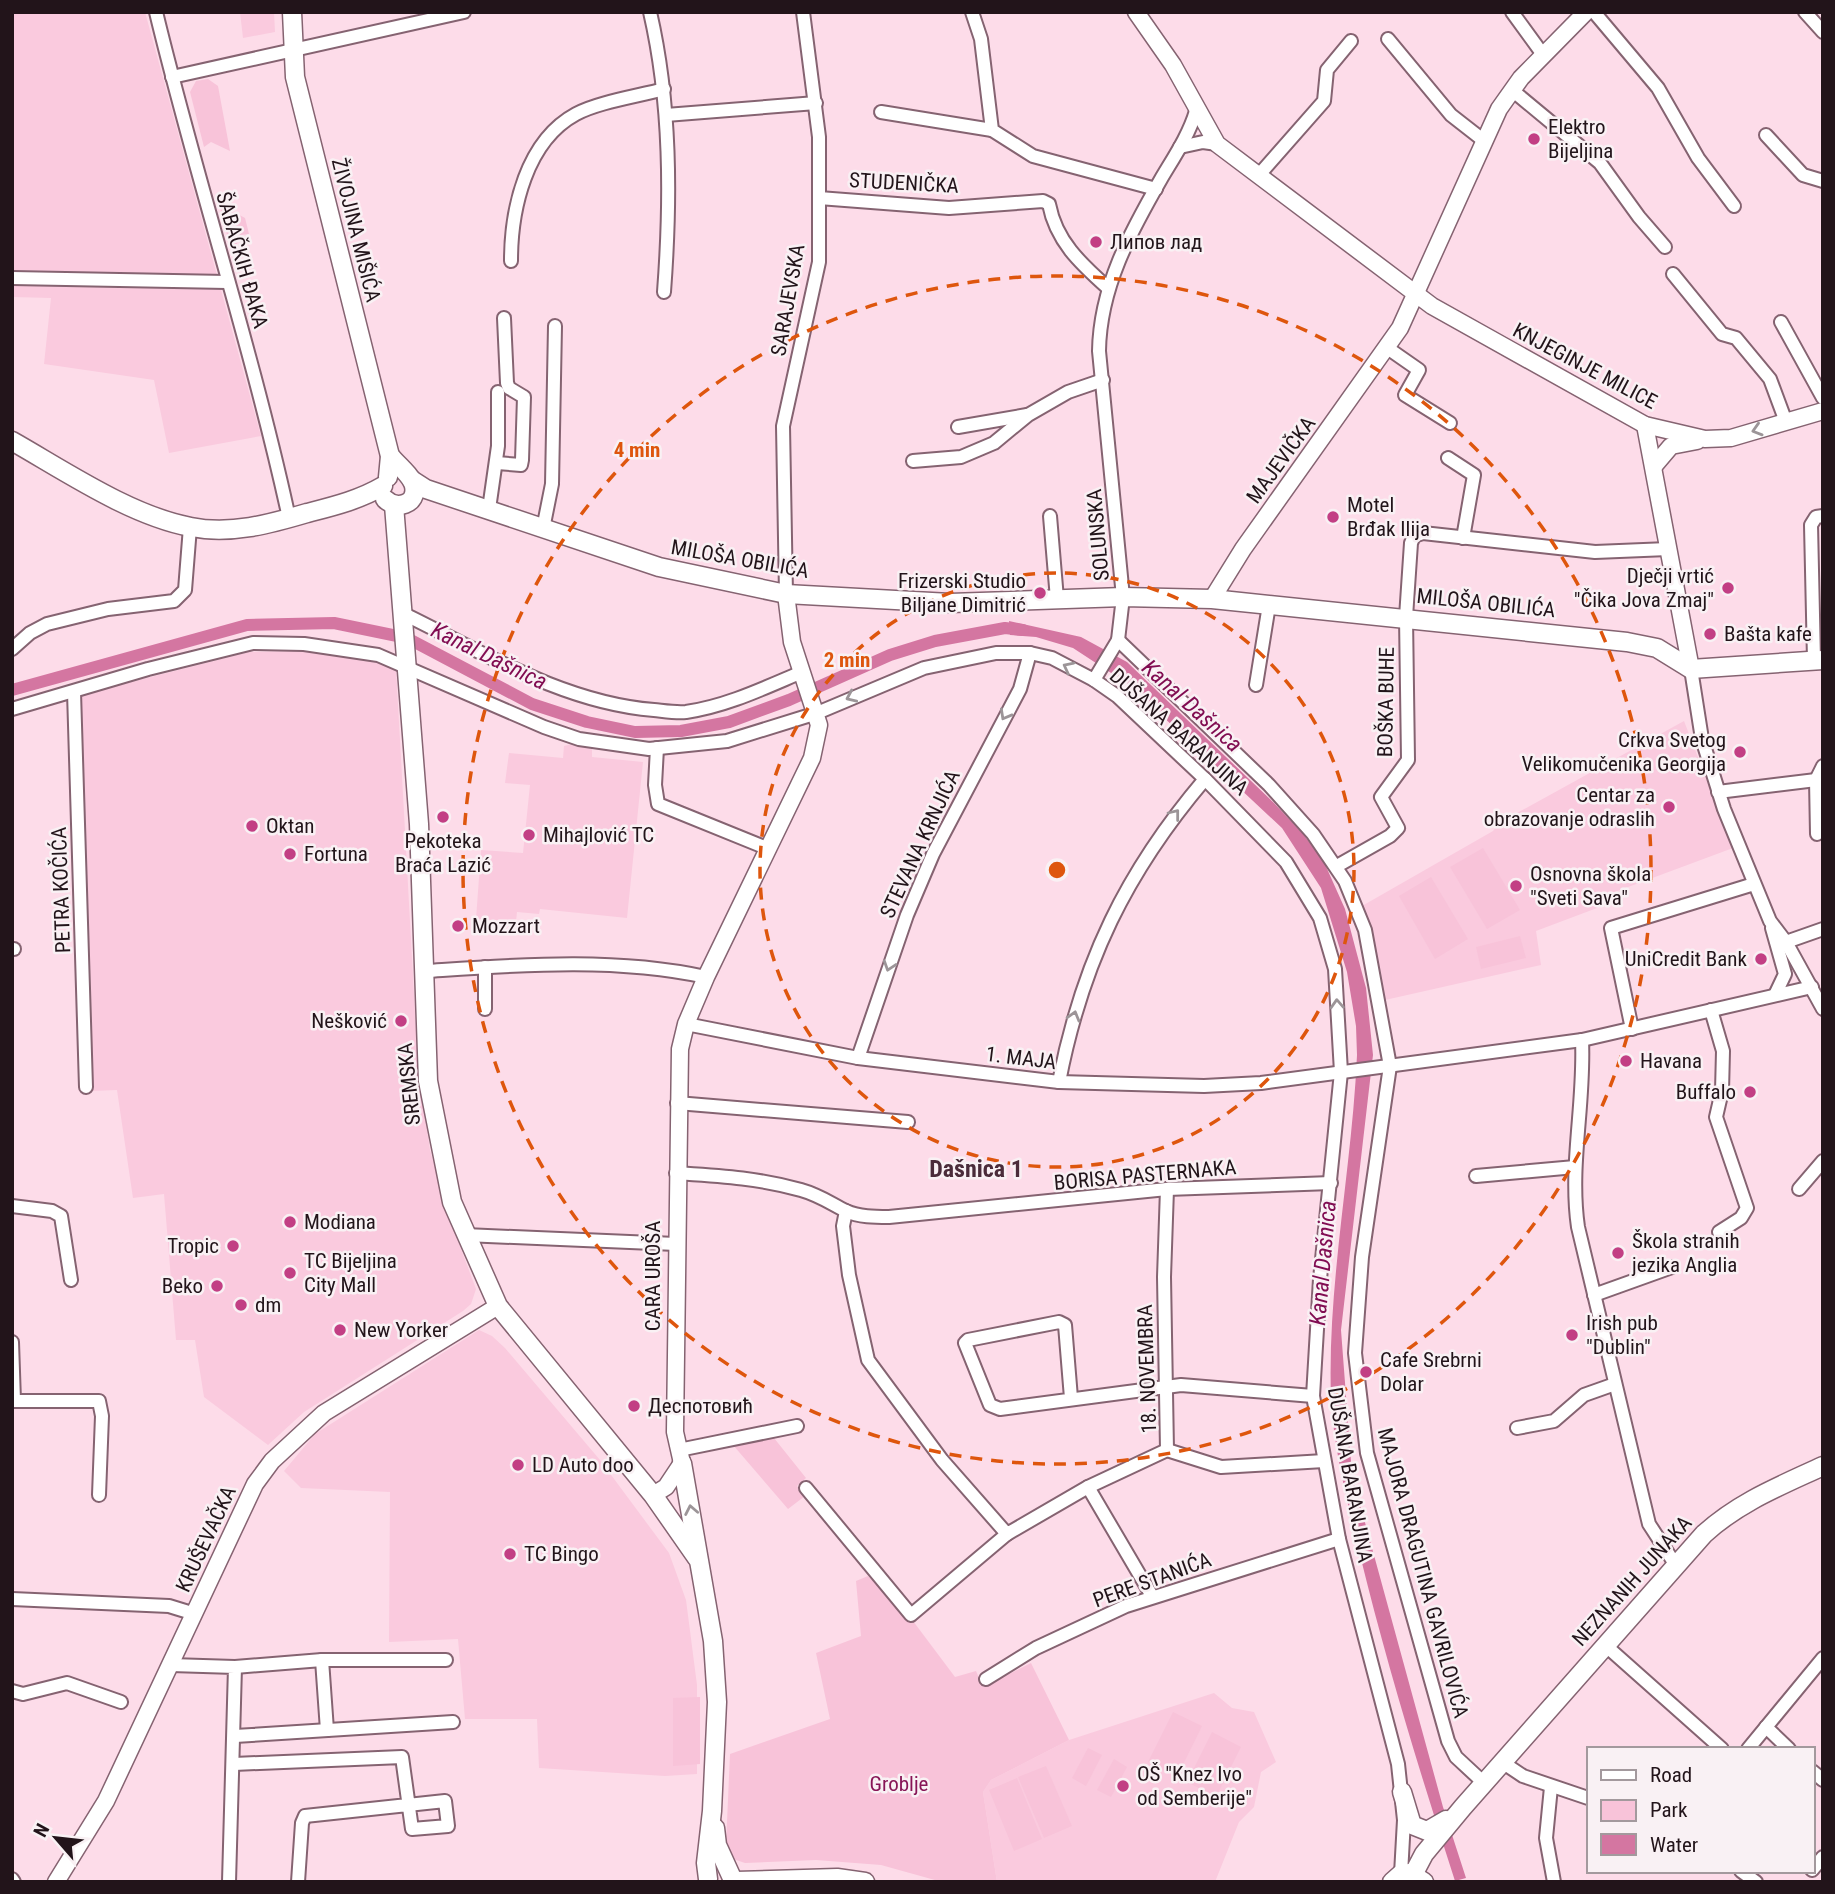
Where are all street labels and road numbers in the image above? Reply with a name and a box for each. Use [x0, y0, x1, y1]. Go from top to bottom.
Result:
street label: ŽIVOJINA MIŠIĆA [327, 156, 385, 304]
street label: STUDENIČKA [849, 168, 959, 198]
street label: ŠABAČKIH ĐAKA [211, 189, 273, 331]
street label: SARAJEVSKA [766, 242, 810, 358]
street label: KNJEGINJE MILICE [1509, 318, 1661, 414]
street label: MAJEVIČKA [1242, 412, 1320, 508]
street label: SOLUNSKA [1082, 488, 1114, 582]
street label: MILOŠA OBILIĆA [669, 535, 811, 583]
street label: MILOŠA OBILIĆA [1415, 584, 1557, 622]
street label: BOŠKA BUHE [1373, 647, 1399, 757]
street label: DUŠANA BARANJINA [1105, 664, 1253, 800]
street label: STEVANA KRNJIĆA [875, 766, 965, 922]
street label: PETRA KOČIĆA [47, 827, 75, 953]
street label: SREMSKA [393, 1042, 425, 1126]
street label: 1. MAJA [984, 1042, 1058, 1074]
street label: BORISA PASTERNAKA [1053, 1155, 1237, 1195]
street label: CARA UROŠA [641, 1221, 665, 1331]
street label: 18. NOVEMBRA [1133, 1304, 1161, 1434]
street label: DUŠANA BARANJINA [1323, 1386, 1377, 1564]
street label: MAJORA DRAGUTINA GAVRILOVIĆA [1373, 1425, 1473, 1721]
street label: KRUŠEVAČKA [171, 1482, 241, 1596]
street label: NEZNANIH JUNAKA [1567, 1511, 1697, 1651]
street label: PERE STANIĆA [1090, 1548, 1214, 1612]

